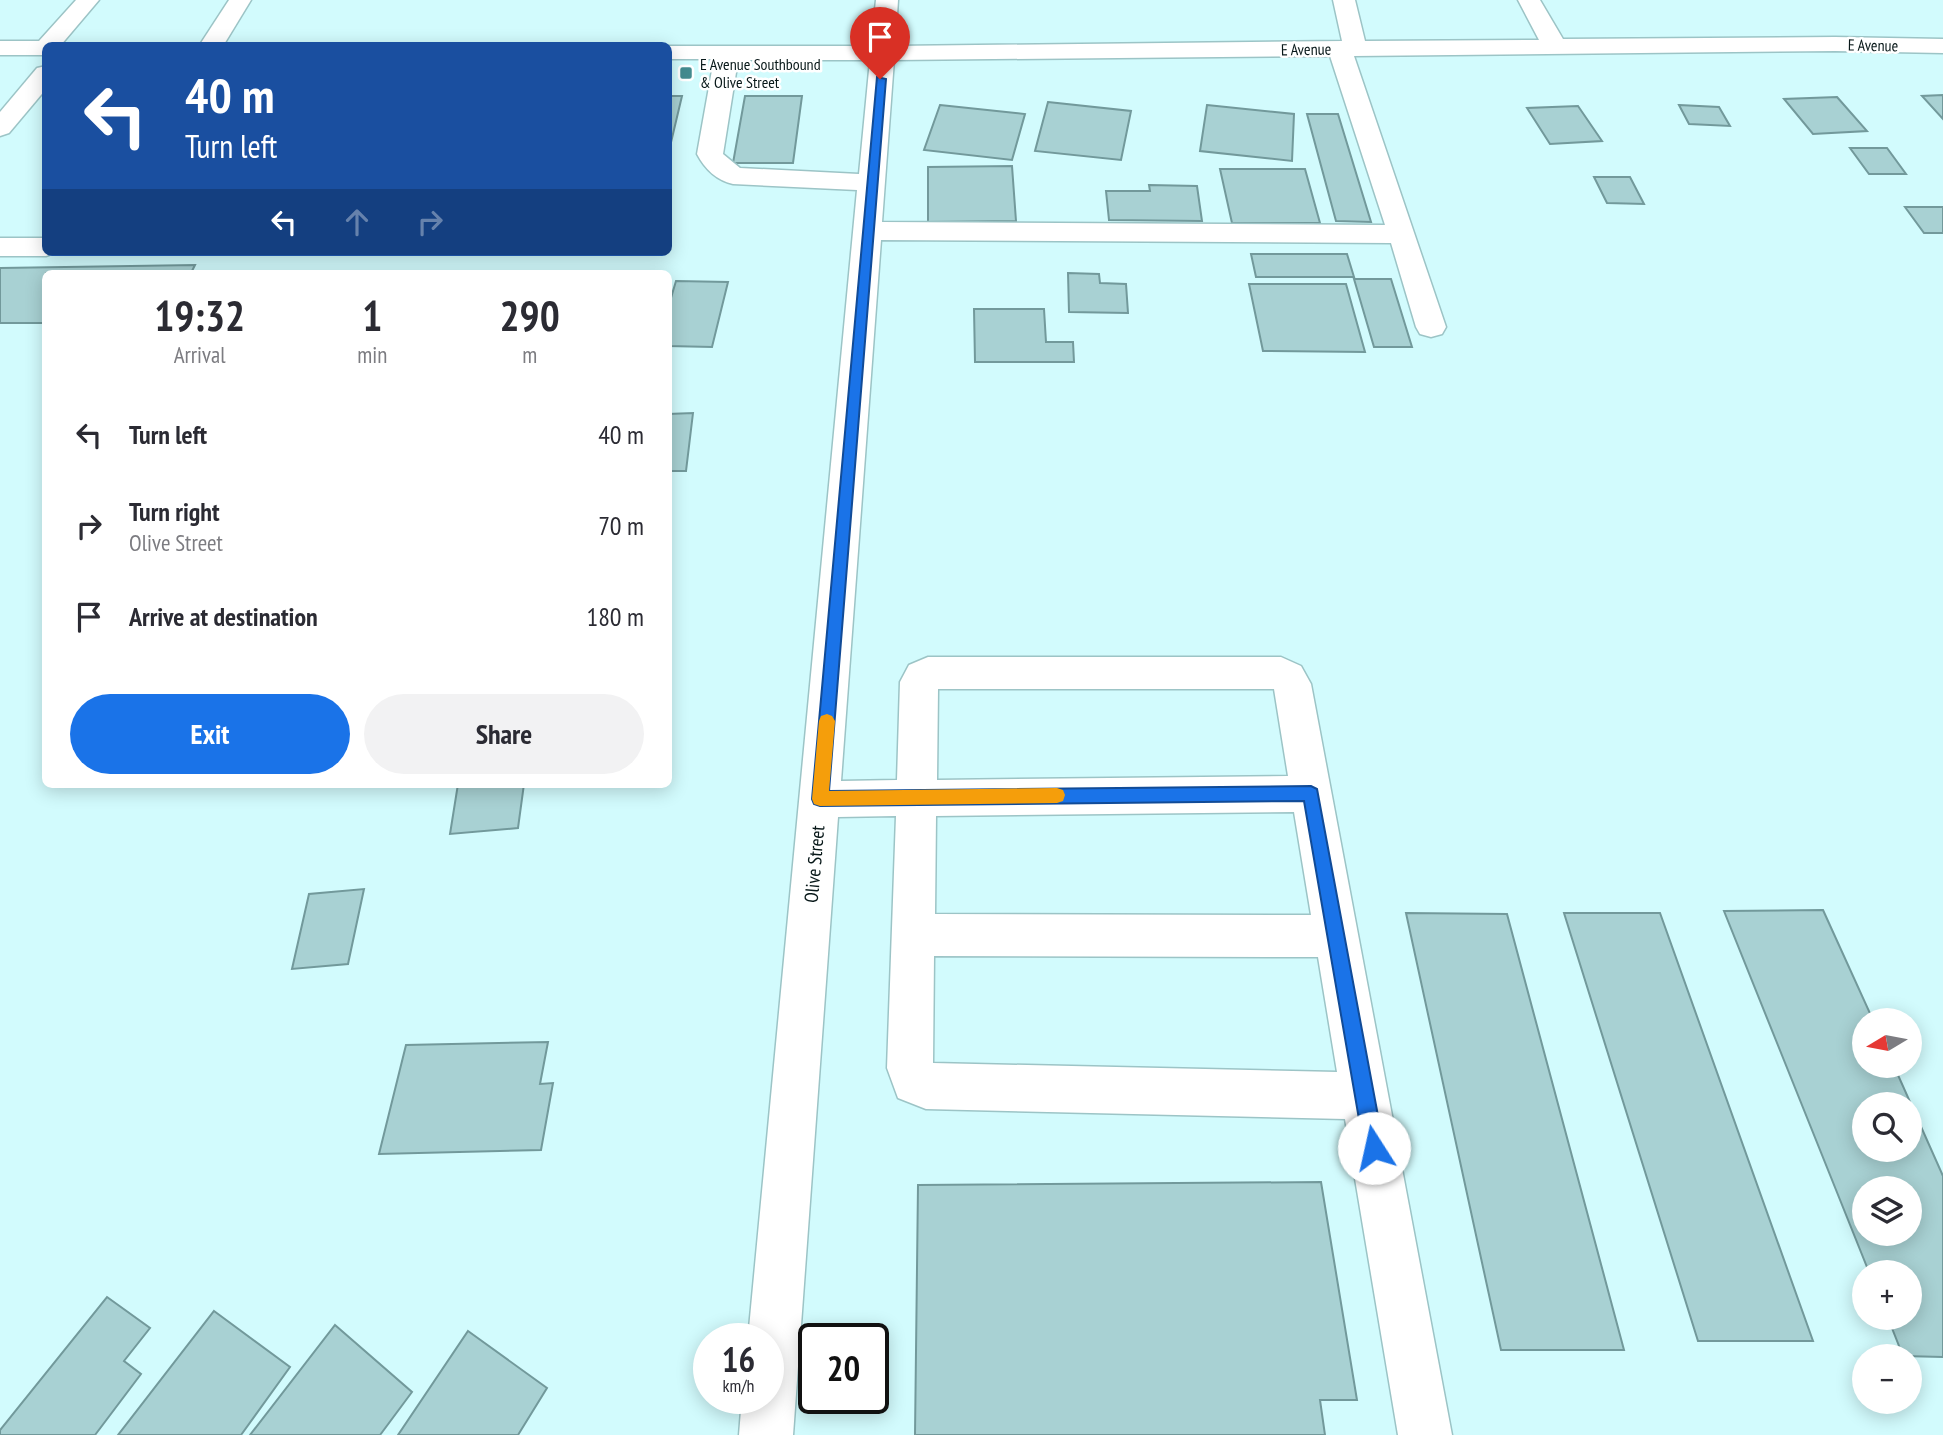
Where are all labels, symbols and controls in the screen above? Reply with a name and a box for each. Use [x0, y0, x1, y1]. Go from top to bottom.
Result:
pin [850, 7, 910, 79]
icon: arrive [861, 18, 899, 56]
street label: E Avenue [1848, 35, 1898, 55]
street label: E Avenue [1281, 39, 1331, 59]
place label: E Avenue Southbound & Olive Street [700, 54, 821, 92]
text: 40 m [185, 63, 274, 127]
marker: E Avenue Southbound & Olive Street [678, 65, 694, 81]
icon: left [70, 70, 161, 161]
text: Turn left [185, 125, 277, 167]
icon: left [265, 203, 303, 241]
icon: ahead [338, 203, 376, 241]
icon: right [411, 203, 449, 241]
text: 19:32 [154, 288, 245, 343]
text: 1 [362, 288, 382, 343]
text: 290 [500, 288, 560, 343]
text: Arrival [174, 340, 226, 369]
text: min [357, 340, 387, 369]
text: m [522, 340, 537, 369]
icon: left [70, 416, 108, 454]
text: Turn left [129, 418, 207, 451]
text: 40 m [598, 418, 644, 451]
text: Turn right [129, 495, 220, 528]
icon: right [70, 507, 108, 545]
text: 70 m [598, 509, 644, 542]
text: Olive Street [129, 528, 223, 557]
icon: arrive [70, 598, 108, 636]
text: Arrive at destination [129, 600, 318, 633]
text: 180 m [586, 600, 644, 633]
button: Exit [70, 694, 350, 774]
button: Share [364, 694, 644, 774]
street label: Olive Street [799, 824, 829, 904]
north arrow [1852, 1008, 1922, 1078]
map controls [1852, 1008, 1922, 1414]
button: search [1852, 1092, 1922, 1162]
position arrow [1337, 1111, 1411, 1185]
button: layers [1852, 1176, 1922, 1246]
button: + [1852, 1260, 1922, 1330]
speed limit sign: 20 [798, 1323, 889, 1414]
text: 16 [722, 1336, 755, 1382]
button: − [1852, 1344, 1922, 1414]
text: km/h [723, 1374, 754, 1397]

